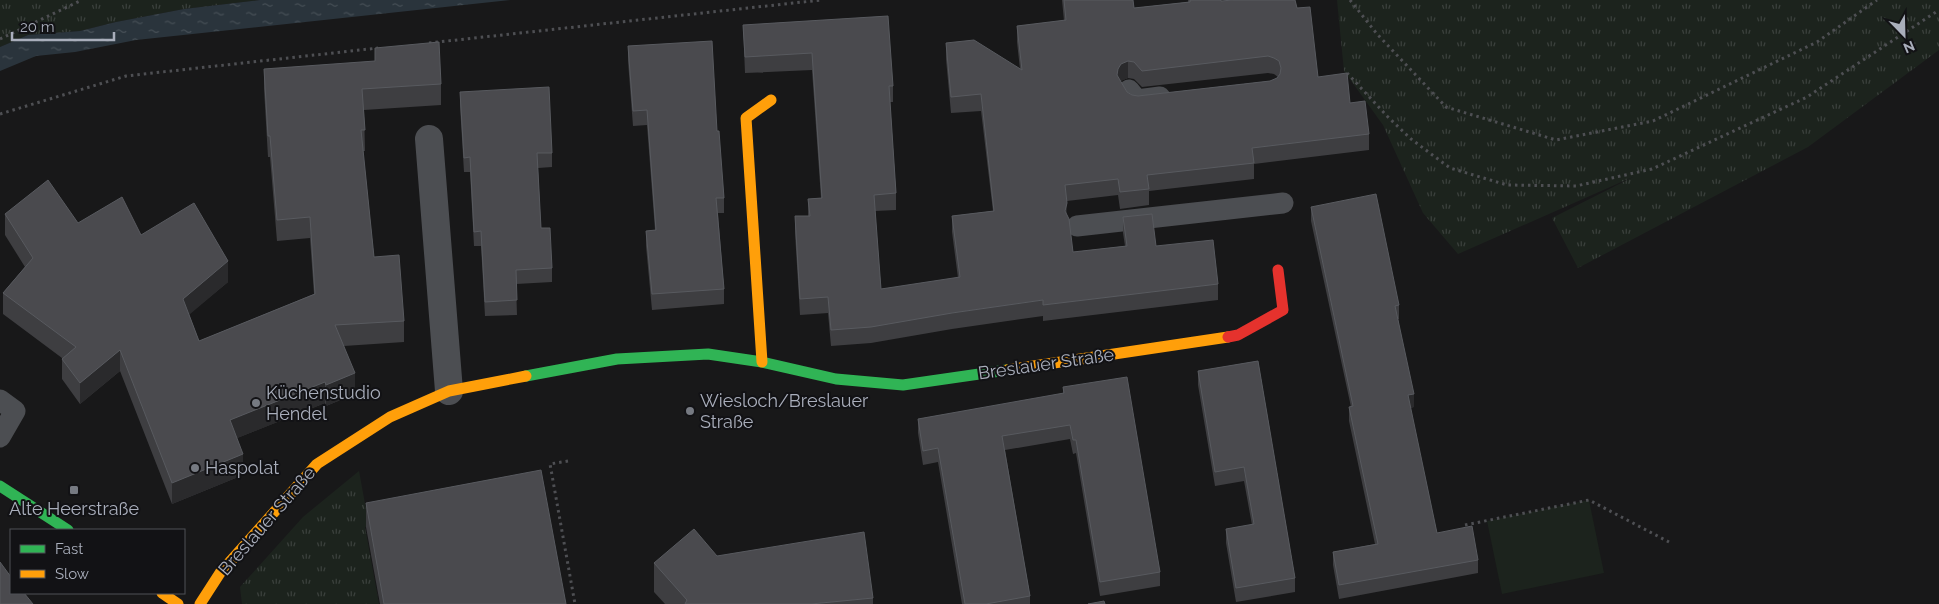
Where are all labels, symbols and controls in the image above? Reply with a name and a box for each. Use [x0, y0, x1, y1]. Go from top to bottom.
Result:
scale bar [12, 10, 115, 42]
north arrow [1879, 10, 1929, 60]
text: 20 m [20, 18, 55, 36]
text: N [1901, 38, 1917, 56]
street label: Breslauer Straße [977, 344, 1116, 383]
place label: Küchenstudio Hendel [266, 382, 381, 424]
place label: Wiesloch/Breslauer Straße [700, 390, 869, 432]
marker: Küchenstudio Hendel [250, 397, 262, 409]
marker: Wiesloch/Breslauer Straße [684, 405, 696, 417]
place label: Haspolat [205, 457, 279, 478]
marker: Haspolat [189, 462, 201, 474]
street label: Breslauer Straße [214, 462, 320, 579]
marker: Alte Heerstraße [68, 484, 80, 496]
place label: Alte Heerstraße [9, 498, 139, 519]
legend [10, 529, 185, 594]
text: Fast [55, 540, 83, 558]
text: Slow [55, 565, 89, 583]

